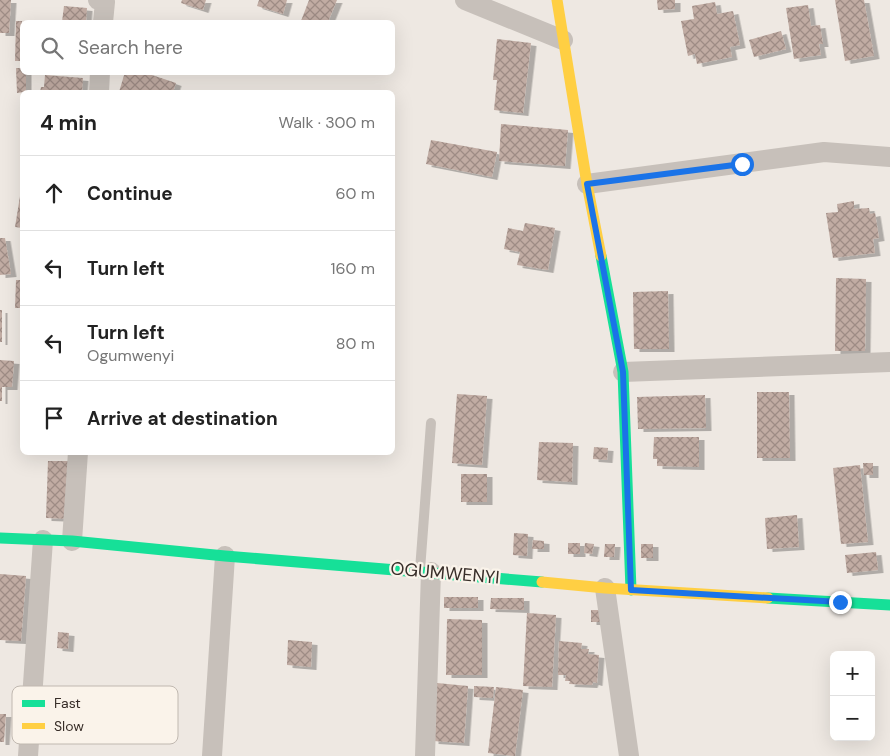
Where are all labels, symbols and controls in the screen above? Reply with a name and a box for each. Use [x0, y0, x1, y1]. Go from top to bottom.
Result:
search box [20, 20, 395, 75]
icon: search [38, 34, 66, 62]
text: Search here [78, 35, 183, 60]
text: 4 min [40, 109, 97, 137]
text: Walk · 300 m [278, 112, 375, 133]
route start [731, 153, 754, 176]
icon: ahead [40, 179, 68, 207]
text: Continue [87, 181, 173, 206]
text: 60 m [335, 183, 375, 204]
icon: left [40, 254, 68, 282]
text: Turn left [87, 256, 165, 281]
text: 160 m [331, 258, 375, 279]
text: Turn left [87, 320, 165, 345]
icon: left [40, 329, 68, 357]
text: 80 m [336, 333, 375, 354]
text: Ogumwenyi [87, 345, 174, 366]
icon: arrive [40, 404, 68, 432]
text: Arrive at destination [87, 406, 278, 431]
street label: OGUMWENYI [390, 556, 500, 590]
route end [829, 591, 852, 614]
map controls [830, 651, 875, 741]
button: + [830, 651, 875, 696]
legend [12, 686, 178, 744]
text: Fast [54, 694, 81, 712]
button: − [830, 696, 875, 741]
text: Slow [54, 717, 84, 735]

